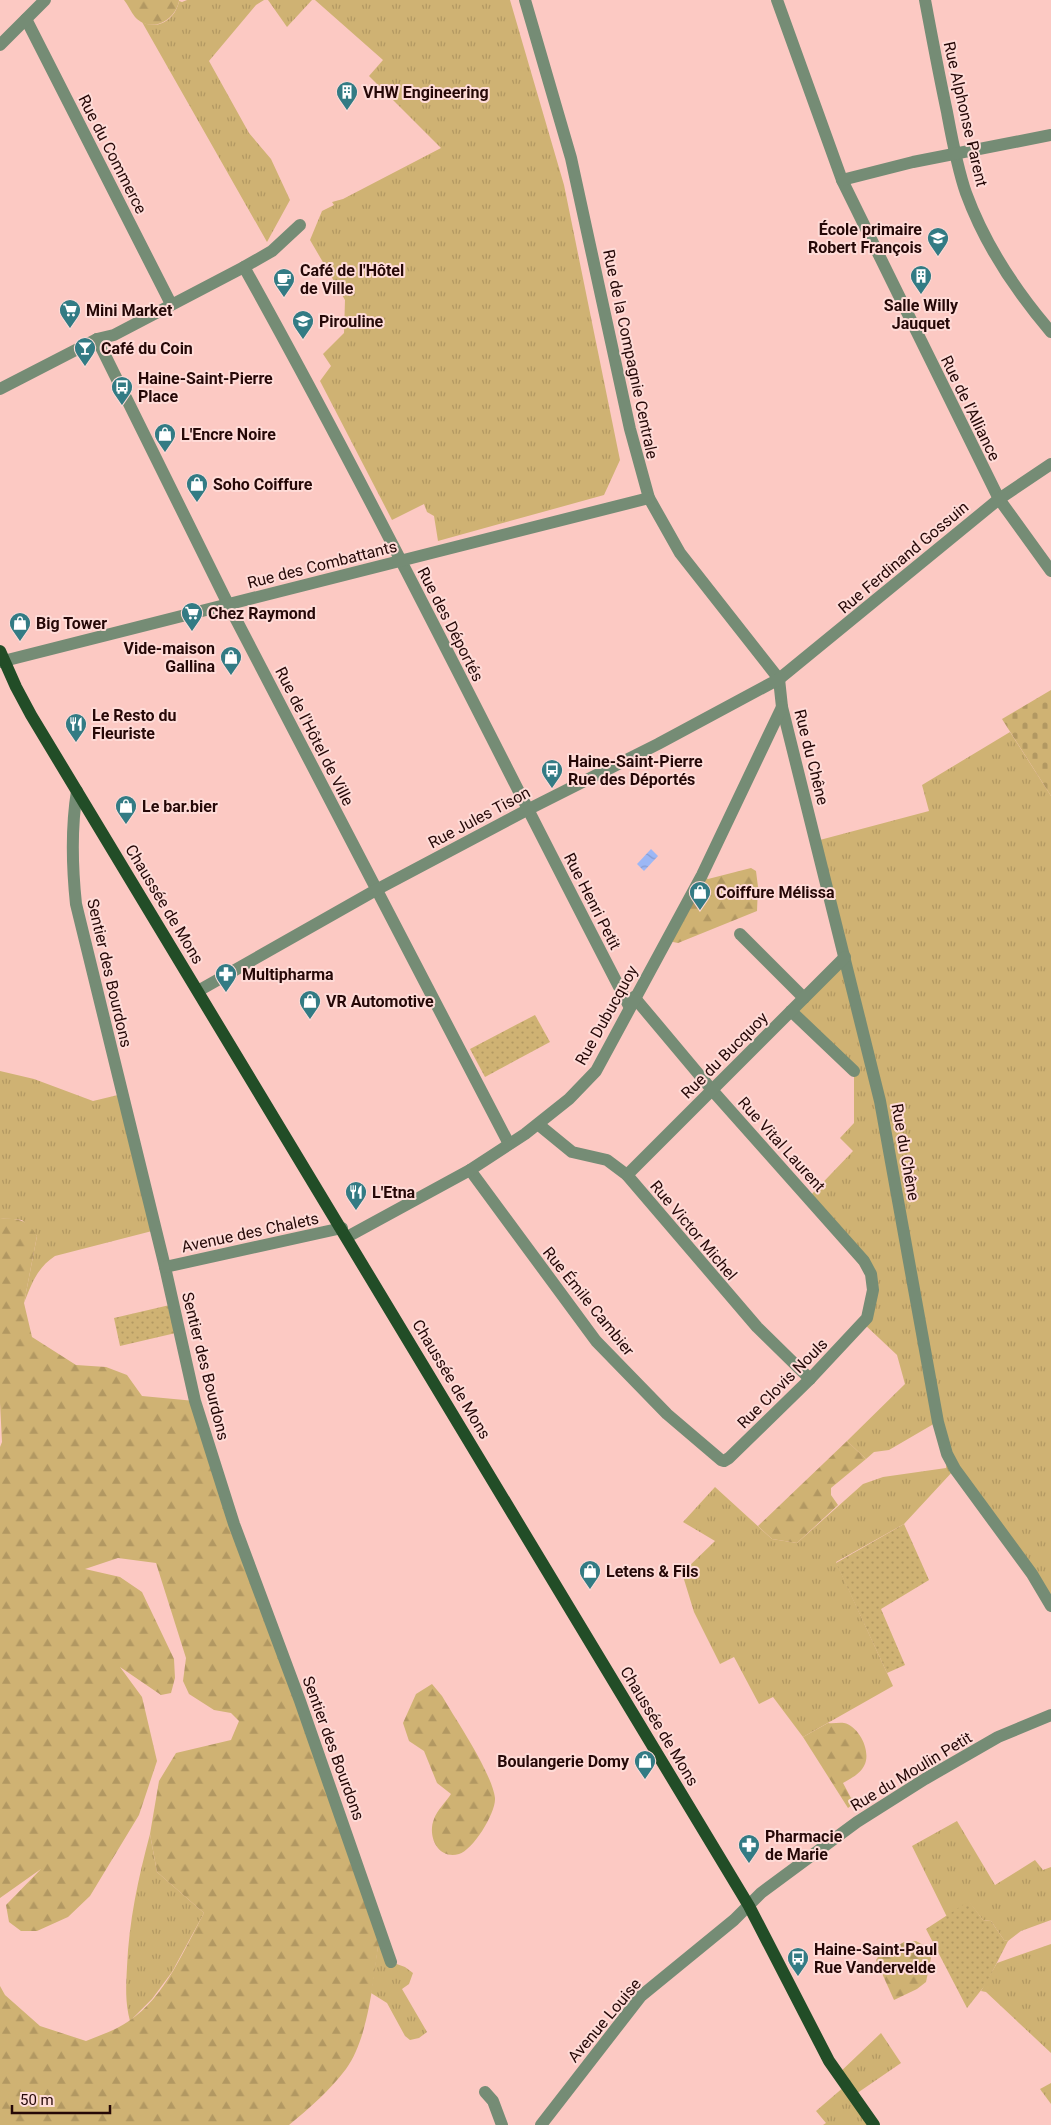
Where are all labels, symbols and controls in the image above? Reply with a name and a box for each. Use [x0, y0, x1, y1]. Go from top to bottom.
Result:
street label: Rue Alphonse Parent [940, 40, 991, 189]
building icon: VHW Engineering [335, 80, 359, 111]
place label: VHW Engineering [363, 83, 489, 102]
street label: Rue du Commerce [74, 91, 151, 217]
place label: École primaire Robert François [808, 220, 922, 257]
school or university icon: École primaire Robert François [926, 226, 950, 257]
street label: Rue de la Compagnie Centrale [599, 248, 662, 461]
place label: Café de l'Hôtel de Ville [300, 261, 404, 298]
building icon: Salle Willy Jauquet [909, 264, 933, 295]
cafe icon: Café de l'Hôtel de Ville [272, 267, 296, 298]
place label: Salle Willy Jauquet [884, 296, 959, 333]
supermarket icon: Mini Market [58, 298, 82, 329]
place label: Mini Market [86, 301, 173, 320]
school or university icon: Pirouline [291, 309, 315, 340]
place label: Pirouline [319, 312, 384, 331]
bar icon: Café du Coin [73, 336, 97, 367]
place label: Café du Coin [101, 339, 193, 358]
street label: Rue de l'Alliance [937, 352, 1004, 464]
place label: Haine-Saint-Pierre Place [138, 369, 273, 406]
bus stop icon: Haine-Saint-Pierre Place [110, 375, 134, 406]
shop icon: L'Encre Noire [153, 422, 177, 453]
place label: L'Encre Noire [181, 425, 276, 444]
shop icon: Soho Coiffure [185, 472, 209, 503]
place label: Soho Coiffure [213, 475, 313, 494]
street label: Rue Ferdinand Gossuin [834, 497, 972, 617]
street label: Rue des Combattants [245, 537, 399, 592]
street label: Rue des Déportés [414, 564, 488, 685]
supermarket icon: Chez Raymond [180, 601, 204, 632]
place label: Chez Raymond [208, 604, 316, 623]
shop icon: Big Tower [8, 611, 32, 642]
place label: Big Tower [36, 614, 107, 633]
place label: Vide-maison Gallina [123, 639, 215, 676]
shop icon: Vide-maison Gallina [219, 645, 243, 676]
street label: Rue de l'Hôtel de Ville [271, 664, 358, 809]
place label: Le Resto du Fleuriste [92, 706, 177, 743]
street label: Rue du Chêne [790, 707, 833, 807]
restaurant icon: Le Resto du Fleuriste [64, 712, 88, 743]
place label: Haine-Saint-Pierre Rue des Déportés [568, 752, 703, 789]
bus stop icon: Haine-Saint-Pierre Rue des Déportés [540, 758, 564, 789]
street label: Rue Jules Tison [425, 783, 533, 852]
shop icon: Le bar.bier [114, 794, 138, 825]
place label: Le bar.bier [142, 797, 218, 816]
street label: Chaussée de Mons [121, 841, 208, 967]
street label: Rue Henri Petit [560, 850, 625, 953]
shop icon: Coiffure Mélissa [688, 880, 712, 911]
place label: Coiffure Mélissa [716, 883, 835, 902]
street label: Sentier des Bourdons [83, 897, 136, 1049]
pharmacy icon: Multipharma [214, 962, 238, 993]
street label: Rue Dubucquoy [571, 962, 642, 1068]
place label: Multipharma [242, 965, 334, 984]
shop icon: VR Automotive [298, 989, 322, 1020]
place label: VR Automotive [326, 992, 434, 1011]
street label: Rue du Bucquoy [677, 1008, 772, 1103]
street label: Rue Vital Laurent [734, 1093, 829, 1196]
street label: Rue du Chêne [888, 1102, 923, 1202]
street label: Rue Victor Michel [646, 1176, 741, 1284]
restaurant icon: L'Etna [344, 1180, 368, 1211]
place label: L'Etna [372, 1183, 416, 1202]
street label: Avenue des Chalets [180, 1209, 320, 1256]
street label: Rue Émile Cambier [539, 1243, 639, 1360]
street label: Sentier des Bourdons [178, 1290, 233, 1442]
street label: Chaussée de Mons [408, 1316, 495, 1442]
street label: Rue Clovis Nouls [733, 1334, 831, 1432]
shop icon: Letens & Fils [578, 1559, 602, 1590]
place label: Letens & Fils [606, 1562, 698, 1581]
street label: Chaussée de Mons [616, 1663, 703, 1789]
street label: Sentier des Bourdons [299, 1674, 368, 1823]
street label: Rue du Moulin Petit [847, 1728, 975, 1815]
shop icon: Boulangerie Domy [633, 1749, 657, 1780]
place label: Boulangerie Domy [497, 1752, 630, 1771]
place label: Pharmacie de Marie [765, 1827, 843, 1864]
pharmacy icon: Pharmacie de Marie [737, 1833, 761, 1864]
place label: Haine-Saint-Paul Rue Vandervelde [814, 1940, 937, 1977]
bus stop icon: Haine-Saint-Paul Rue Vandervelde [786, 1946, 810, 1977]
street label: Avenue Louise [564, 1975, 645, 2066]
scale bar [12, 2082, 110, 2114]
text: 50 m [20, 2091, 54, 2109]

